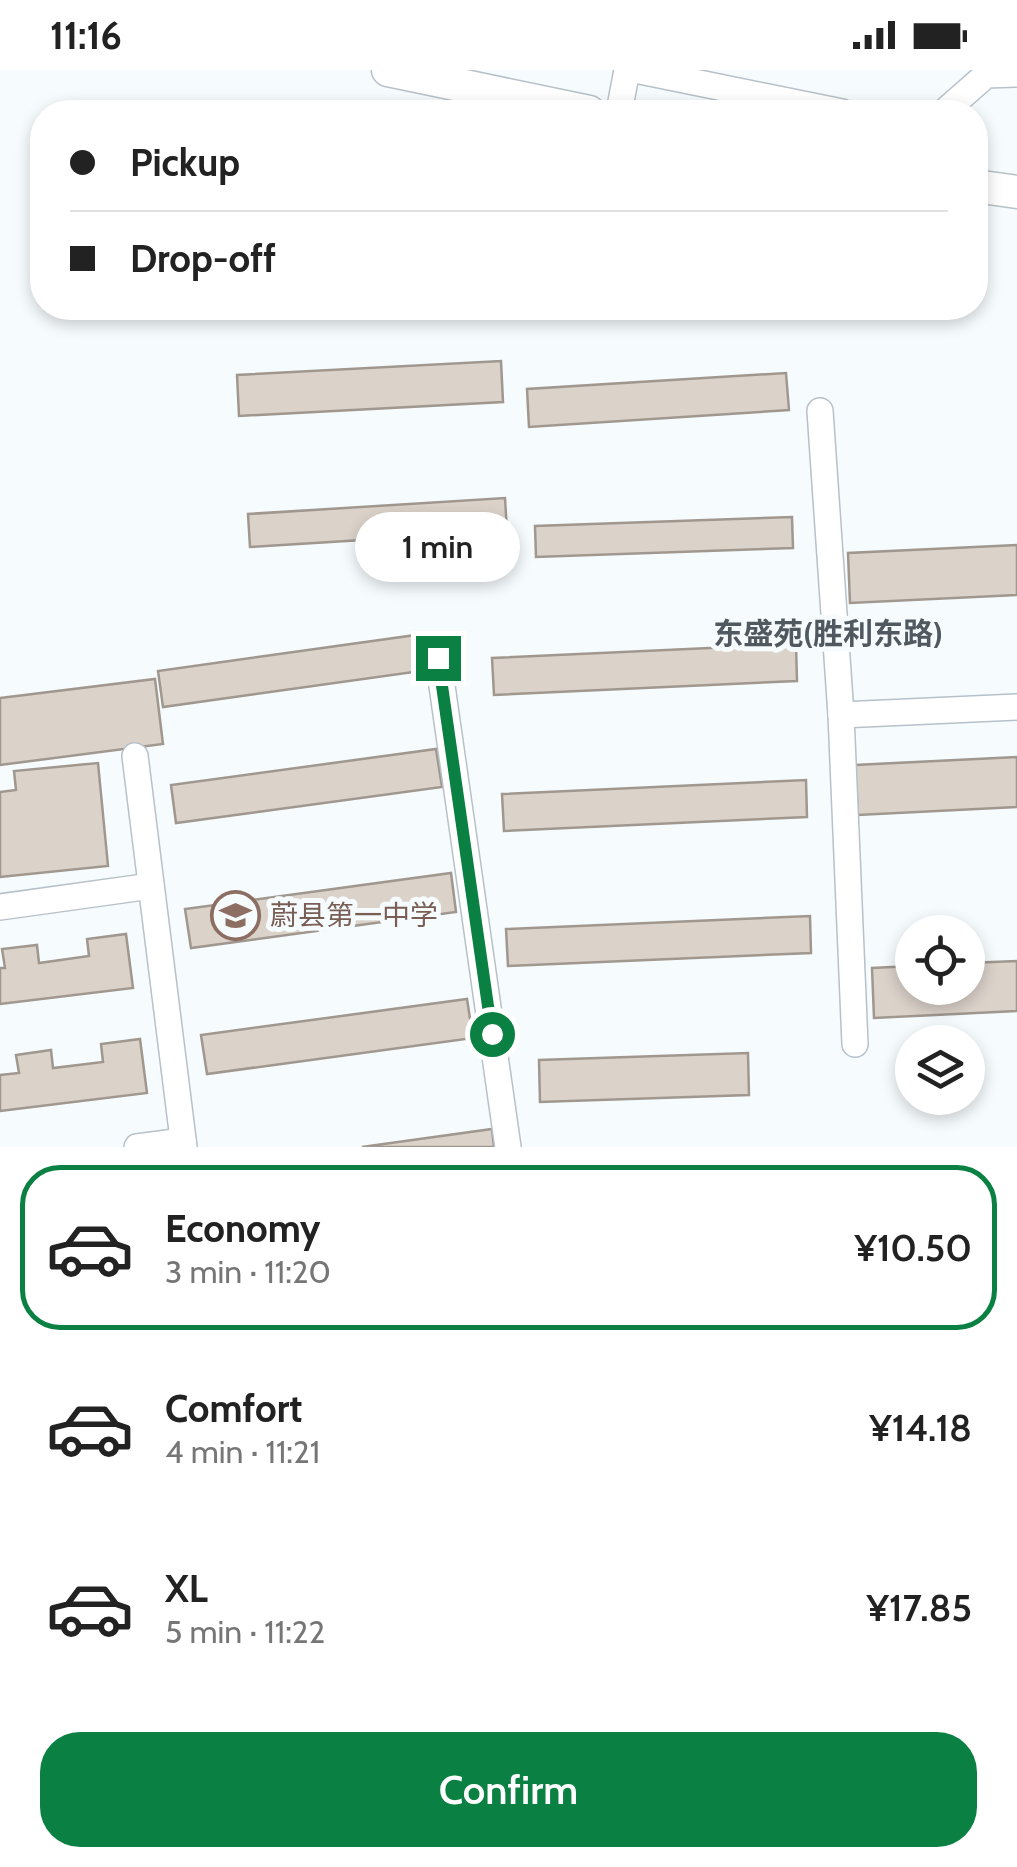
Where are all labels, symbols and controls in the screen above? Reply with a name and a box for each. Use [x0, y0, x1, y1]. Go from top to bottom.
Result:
text: 11:16 [50, 12, 122, 59]
text: Pickup [130, 139, 240, 186]
text: Drop-off [130, 235, 276, 282]
callout: 1 min [356, 513, 520, 583]
text: 1 min [402, 527, 473, 566]
district label: 东盛苑(胜利东路) [713, 615, 943, 652]
route end [416, 636, 461, 681]
school or university icon: 蔚县第一中学 [209, 889, 261, 941]
place label: 蔚县第一中学 [270, 898, 438, 932]
map controls [895, 915, 985, 1115]
button: locate [895, 915, 985, 1005]
route start [470, 1012, 515, 1057]
button: layers [895, 1025, 985, 1115]
icon: car [45, 1203, 135, 1293]
text: Economy [165, 1205, 320, 1252]
text: ¥10.50 [855, 1224, 972, 1271]
text: 3 min · 11:20 [165, 1252, 331, 1291]
icon: car [45, 1383, 135, 1473]
text: Comfort [165, 1385, 302, 1432]
text: ¥14.18 [869, 1404, 972, 1451]
text: 4 min · 11:21 [165, 1432, 320, 1471]
icon: car [45, 1563, 135, 1653]
text: XL [165, 1565, 208, 1612]
text: ¥17.85 [867, 1584, 972, 1631]
text: 5 min · 11:22 [165, 1612, 325, 1651]
button: Confirm [40, 1732, 977, 1847]

